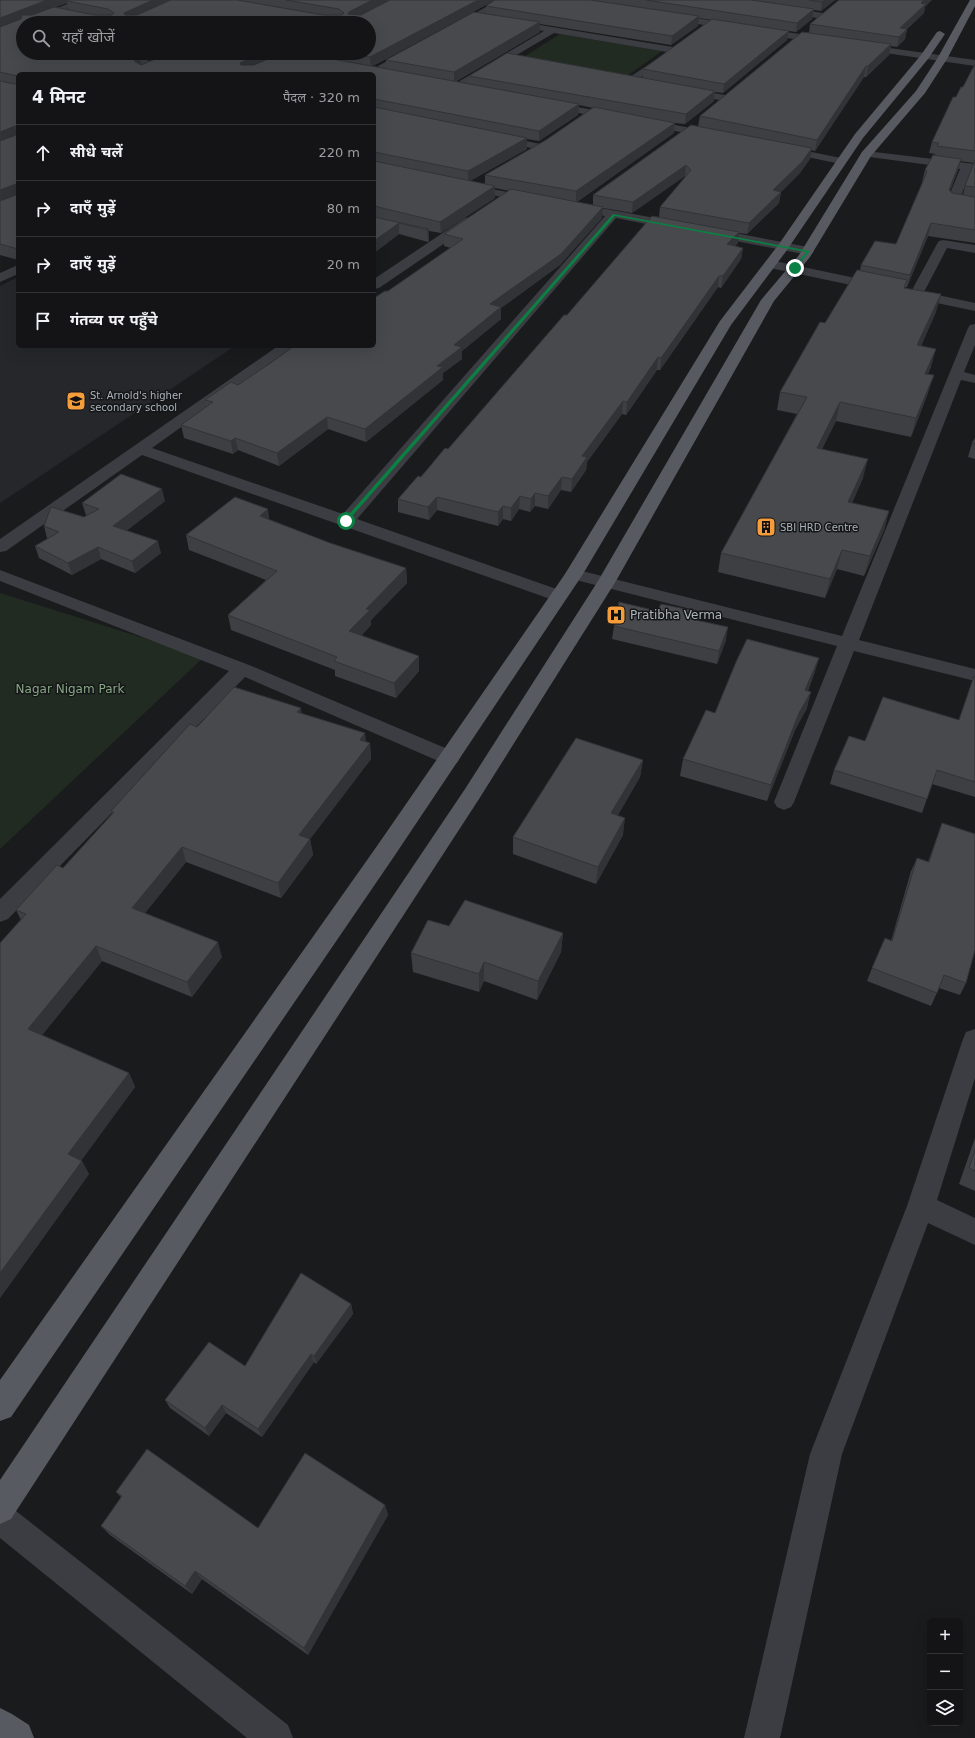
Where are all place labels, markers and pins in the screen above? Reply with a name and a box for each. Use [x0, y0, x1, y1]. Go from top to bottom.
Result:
school or university icon: St. Arnold's higher secondary school [65, 390, 87, 412]
place label: St. Arnold's higher secondary school [90, 390, 183, 413]
building icon: SBI HRD Centre [755, 516, 777, 538]
place label: SBI HRD Centre [780, 522, 858, 533]
hospital icon: Pratibha Verma [605, 604, 627, 626]
place label: Pratibha Verma [630, 608, 722, 622]

